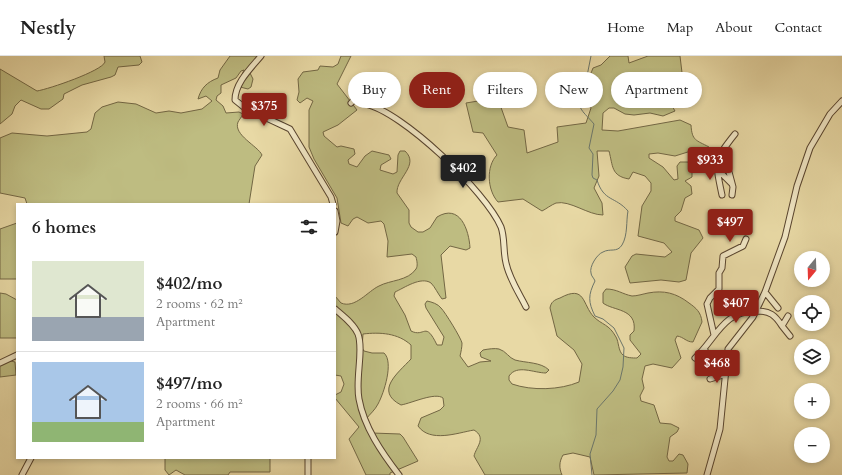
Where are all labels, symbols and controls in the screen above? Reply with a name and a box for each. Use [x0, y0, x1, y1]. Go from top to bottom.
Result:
text: Nestly [20, 15, 76, 41]
text: Home [607, 18, 645, 37]
text: Map [667, 18, 693, 37]
text: About [715, 18, 752, 37]
text: Contact [774, 18, 822, 37]
chip: Buy [348, 72, 401, 108]
chip: Rent [409, 72, 465, 108]
chip: Filters [473, 72, 537, 108]
chip: New [545, 72, 603, 108]
chip: Apartment [611, 72, 702, 108]
pin: $375 [240, 93, 288, 127]
text: $375 [251, 97, 277, 115]
pin: $933 [686, 147, 734, 181]
text: $933 [697, 151, 723, 169]
pin: $402 [439, 155, 487, 189]
text: $402 [450, 159, 476, 177]
pin: $497 [706, 209, 754, 243]
text: $497 [717, 213, 743, 231]
text: 6 homes [32, 216, 96, 239]
icon: filters [298, 216, 320, 238]
north arrow [794, 251, 830, 287]
map controls [794, 251, 830, 463]
text: $402/mo [156, 272, 222, 295]
icon: home [64, 277, 112, 325]
pin: $407 [712, 290, 760, 324]
text: $407 [723, 294, 749, 312]
text: 2 rooms · 62 m² [156, 295, 243, 313]
button: locate [794, 295, 830, 331]
text: Apartment [156, 313, 215, 331]
button: layers [794, 339, 830, 375]
pin: $468 [693, 350, 741, 384]
text: $468 [704, 354, 730, 372]
text: $497/mo [156, 372, 222, 395]
icon: home [64, 378, 112, 426]
button: + [794, 383, 830, 419]
text: 2 rooms · 66 m² [156, 395, 243, 413]
text: Apartment [156, 413, 215, 431]
button: − [794, 427, 830, 463]

